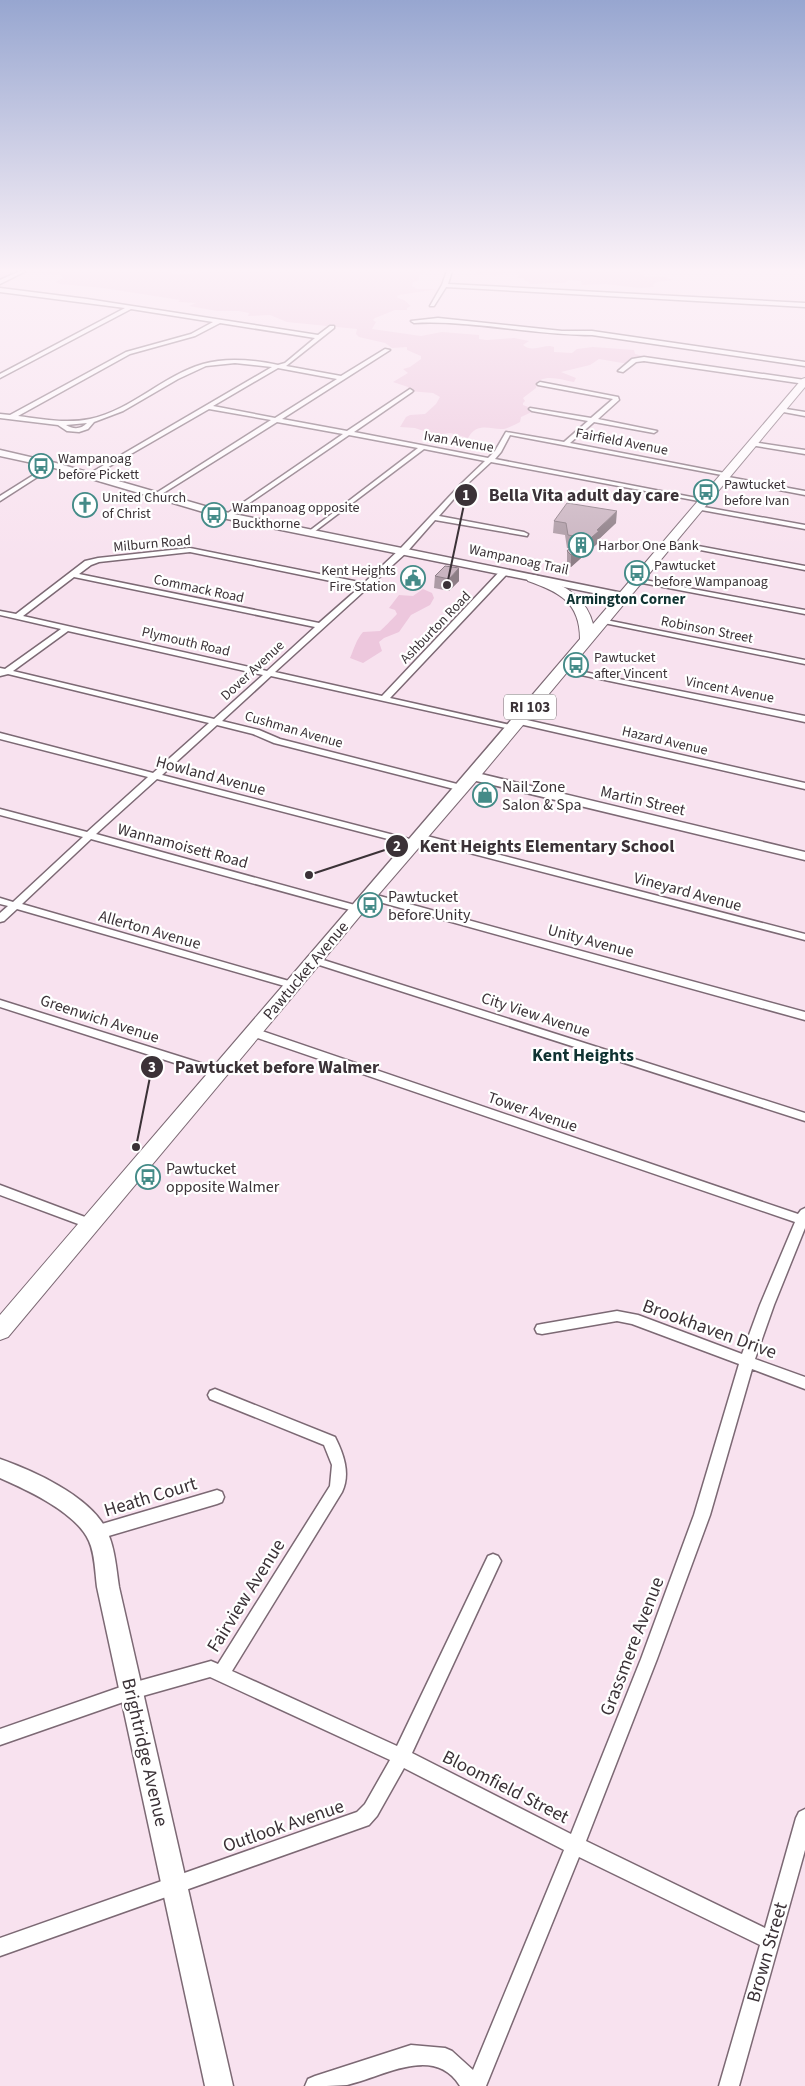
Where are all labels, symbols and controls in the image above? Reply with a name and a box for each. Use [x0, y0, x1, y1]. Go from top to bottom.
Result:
street label: Fairfield Avenue [574, 423, 670, 461]
street label: Ivan Avenue [422, 426, 495, 458]
place label: Wampanoag before Pickett [58, 449, 139, 485]
bus stop icon: Wampanoag before Pickett [28, 453, 54, 479]
place label: Pawtucket before Ivan [724, 475, 789, 511]
callout: Bella Vita adult day care [454, 479, 689, 512]
bus stop icon: Pawtucket before Ivan [693, 479, 719, 505]
text: Bella Vita adult day care [489, 483, 679, 508]
text: 1 [462, 485, 470, 506]
place label: United Church of Christ [102, 488, 186, 524]
church icon: United Church of Christ [72, 492, 98, 518]
place label: Wampanoag opposite Buckthorne [232, 498, 360, 534]
bus stop icon: Wampanoag opposite Buckthorne [201, 502, 227, 528]
street label: Milburn Road [112, 531, 192, 557]
building icon: Harbor One Bank [568, 532, 594, 558]
place label: Harbor One Bank [598, 536, 699, 556]
street label: Wampanoag Trail [467, 540, 571, 580]
place label: Pawtucket before Wampanoag [654, 556, 768, 592]
bus stop icon: Pawtucket before Wampanoag [624, 560, 650, 586]
place label: Kent Heights Fire Station [321, 561, 396, 597]
public building icon: Kent Heights Fire Station [400, 565, 426, 591]
street label: Commack Road [152, 570, 246, 608]
street label: Ashburton Road [396, 587, 476, 669]
district label: Armington Corner [566, 589, 685, 610]
street label: Robinson Street [659, 611, 755, 649]
street label: Plymouth Road [140, 622, 232, 662]
street label: Dover Avenue [216, 636, 289, 705]
place label: Pawtucket after Vincent [594, 648, 668, 684]
bus stop icon: Pawtucket after Vincent [563, 652, 589, 678]
street label: Vincent Avenue [684, 672, 776, 708]
road number: RI 103 [504, 694, 556, 720]
street label: Cushman Avenue [242, 706, 345, 754]
street label: Hazard Avenue [620, 721, 710, 761]
street label: Howland Avenue [153, 751, 268, 801]
place label: Nail Zone Salon & Spa [502, 776, 582, 816]
street label: Martin Street [598, 781, 688, 822]
shop icon: Nail Zone Salon & Spa [472, 782, 498, 808]
street label: Wannamoisett Road [115, 818, 250, 874]
callout: Kent Heights Elementary School [385, 829, 685, 862]
text: Kent Heights Elementary School [420, 834, 674, 859]
text: 2 [393, 836, 401, 857]
street label: Vineyard Avenue [631, 867, 744, 917]
place label: Pawtucket before Unity [388, 886, 471, 926]
bus stop icon: Pawtucket before Unity [357, 892, 383, 918]
street label: Allerton Avenue [96, 905, 204, 955]
street label: Pawtucket Avenue [258, 917, 354, 1025]
street label: Unity Avenue [545, 919, 636, 963]
street label: City View Avenue [478, 987, 593, 1043]
street label: Greenwich Avenue [37, 989, 162, 1049]
district label: Kent Heights [532, 1043, 634, 1068]
callout: Pawtucket before Walmer [140, 1051, 389, 1084]
text: Pawtucket before Walmer [175, 1055, 380, 1080]
text: 3 [148, 1057, 156, 1078]
street label: Tower Avenue [485, 1086, 581, 1138]
place label: Pawtucket opposite Walmer [166, 1158, 280, 1198]
bus stop icon: Pawtucket opposite Walmer [135, 1164, 161, 1190]
street label: Brookhaven Drive [639, 1293, 780, 1366]
street label: Heath Court [101, 1470, 201, 1524]
street label: Fairview Avenue [201, 1534, 292, 1658]
street label: Grassmere Avenue [594, 1573, 671, 1720]
street label: Brightridge Avenue [114, 1675, 175, 1829]
street label: Bloomfield Street [437, 1744, 574, 1831]
street label: Outlook Avenue [219, 1793, 348, 1860]
street label: Brown Street [740, 1899, 795, 2006]

